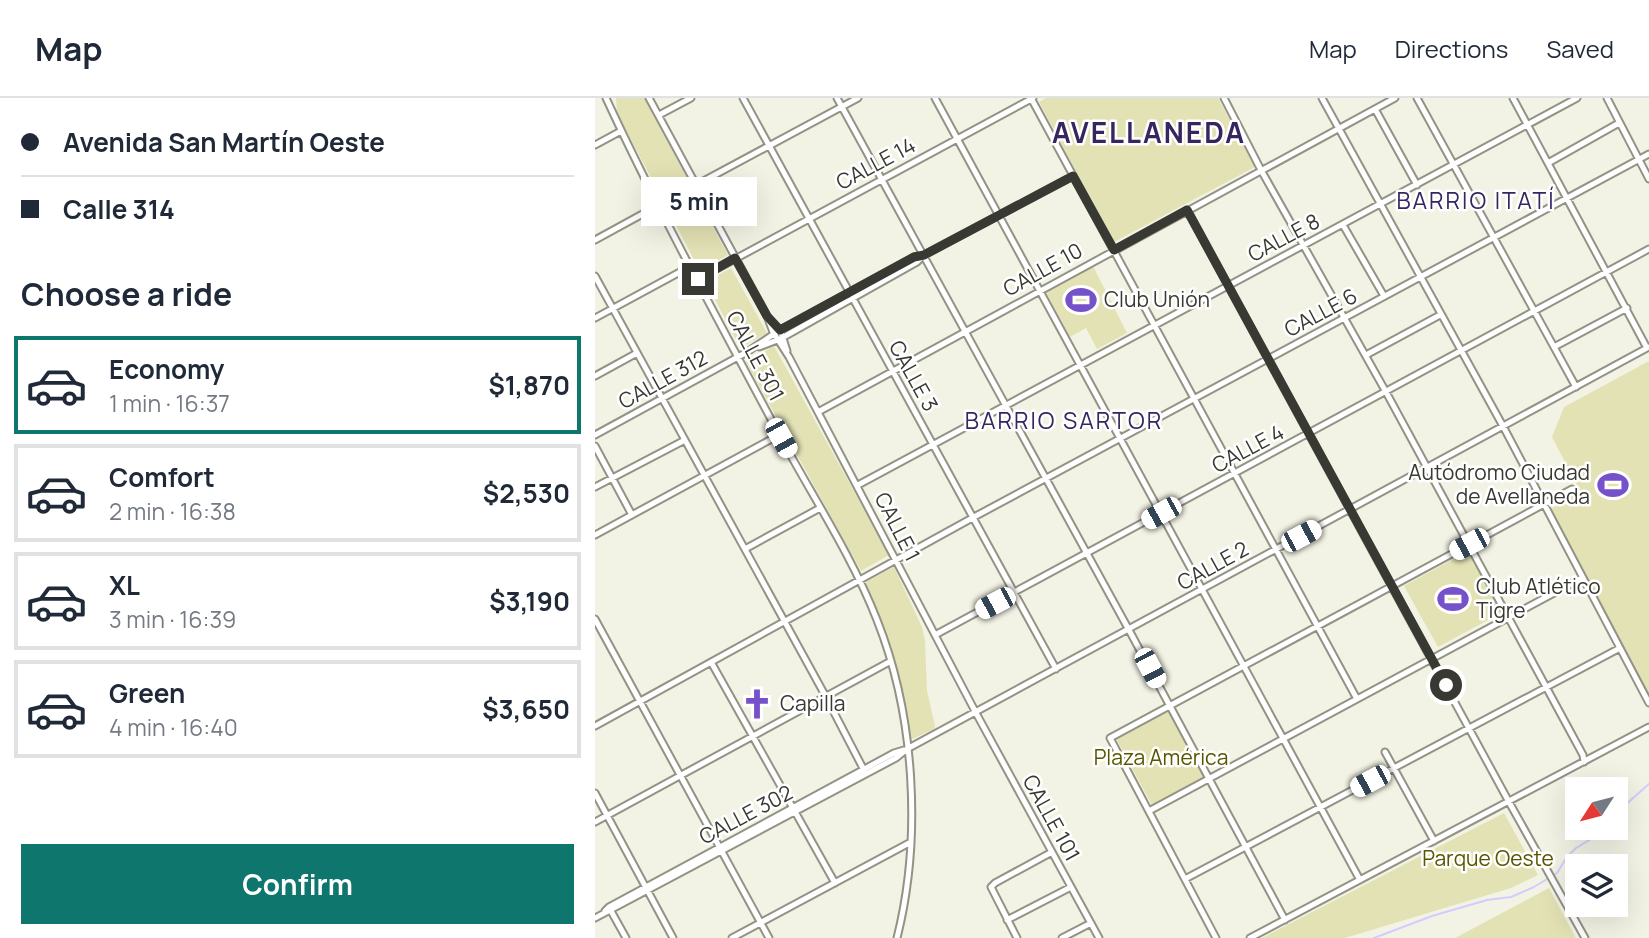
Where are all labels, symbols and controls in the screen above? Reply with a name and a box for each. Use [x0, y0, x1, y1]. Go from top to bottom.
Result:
text: Map [35, 26, 103, 71]
text: Map [1309, 32, 1357, 65]
text: Directions [1395, 32, 1508, 65]
text: Saved [1546, 32, 1614, 65]
district label: AVELLANEDA [1052, 113, 1246, 151]
text: Avenida San Martín Oeste [63, 124, 385, 160]
street label: CALLE 14 [831, 131, 920, 196]
callout: 5 min [640, 178, 756, 226]
district label: BARRIO ITATÍ [1396, 184, 1556, 216]
text: 5 min [669, 185, 729, 217]
text: Calle 314 [63, 191, 175, 227]
street label: CALLE 8 [1243, 207, 1324, 268]
street label: CALLE 10 [998, 236, 1087, 302]
route end [682, 263, 714, 295]
text: Choose a ride [21, 272, 232, 316]
street label: CALLE 6 [1279, 281, 1362, 343]
sports icon: Club Unión [1064, 283, 1098, 317]
place label: Club Unión [1104, 285, 1210, 313]
street label: CALLE 301 [720, 306, 791, 405]
street label: CALLE 3 [883, 335, 945, 416]
street label: CALLE 312 [613, 343, 712, 415]
text: Economy [109, 351, 224, 387]
icon: car [25, 354, 88, 417]
text: $1,870 [489, 367, 570, 403]
text: 1 min · 16:37 [109, 387, 230, 419]
district label: BARRIO SARTOR [965, 404, 1163, 436]
car [762, 415, 801, 461]
street label: CALLE 4 [1207, 417, 1288, 479]
place label: Autódromo Ciudad de Avellaneda [1408, 458, 1590, 510]
text: Comfort [109, 459, 215, 495]
icon: car [25, 462, 88, 525]
sports icon: Autódromo Ciudad de Avellaneda [1596, 468, 1630, 502]
text: $2,530 [483, 475, 570, 511]
street label: CALLE 1 [869, 487, 927, 566]
car [1138, 494, 1185, 532]
text: 2 min · 16:38 [109, 495, 236, 527]
car [1278, 517, 1325, 555]
car [1446, 525, 1493, 563]
street label: CALLE 2 [1172, 534, 1253, 596]
text: XL [109, 567, 140, 603]
icon: car [25, 570, 88, 633]
place label: Club Atlético Tigre [1476, 572, 1601, 624]
sports icon: Club Atlético Tigre [1436, 582, 1470, 616]
text: $3,190 [489, 583, 570, 619]
car [972, 584, 1019, 622]
text: 3 min · 16:39 [109, 603, 236, 635]
car [1131, 645, 1170, 691]
route start [1430, 669, 1462, 701]
text: Green [109, 675, 185, 711]
icon: car [25, 678, 88, 741]
church icon: Capilla [740, 687, 774, 721]
place label: Capilla [780, 689, 846, 717]
text: $3,650 [482, 691, 570, 727]
text: 4 min · 16:40 [109, 711, 238, 743]
park label: Plaza América [1094, 743, 1228, 771]
car [1347, 762, 1394, 800]
street label: CALLE 101 [1017, 769, 1087, 866]
north arrow [1565, 777, 1627, 840]
map controls [1565, 777, 1628, 917]
street label: CALLE 302 [694, 778, 797, 850]
button: Confirm [21, 844, 574, 924]
park label: Parque Oeste [1422, 844, 1554, 872]
button: layers [1565, 854, 1628, 917]

